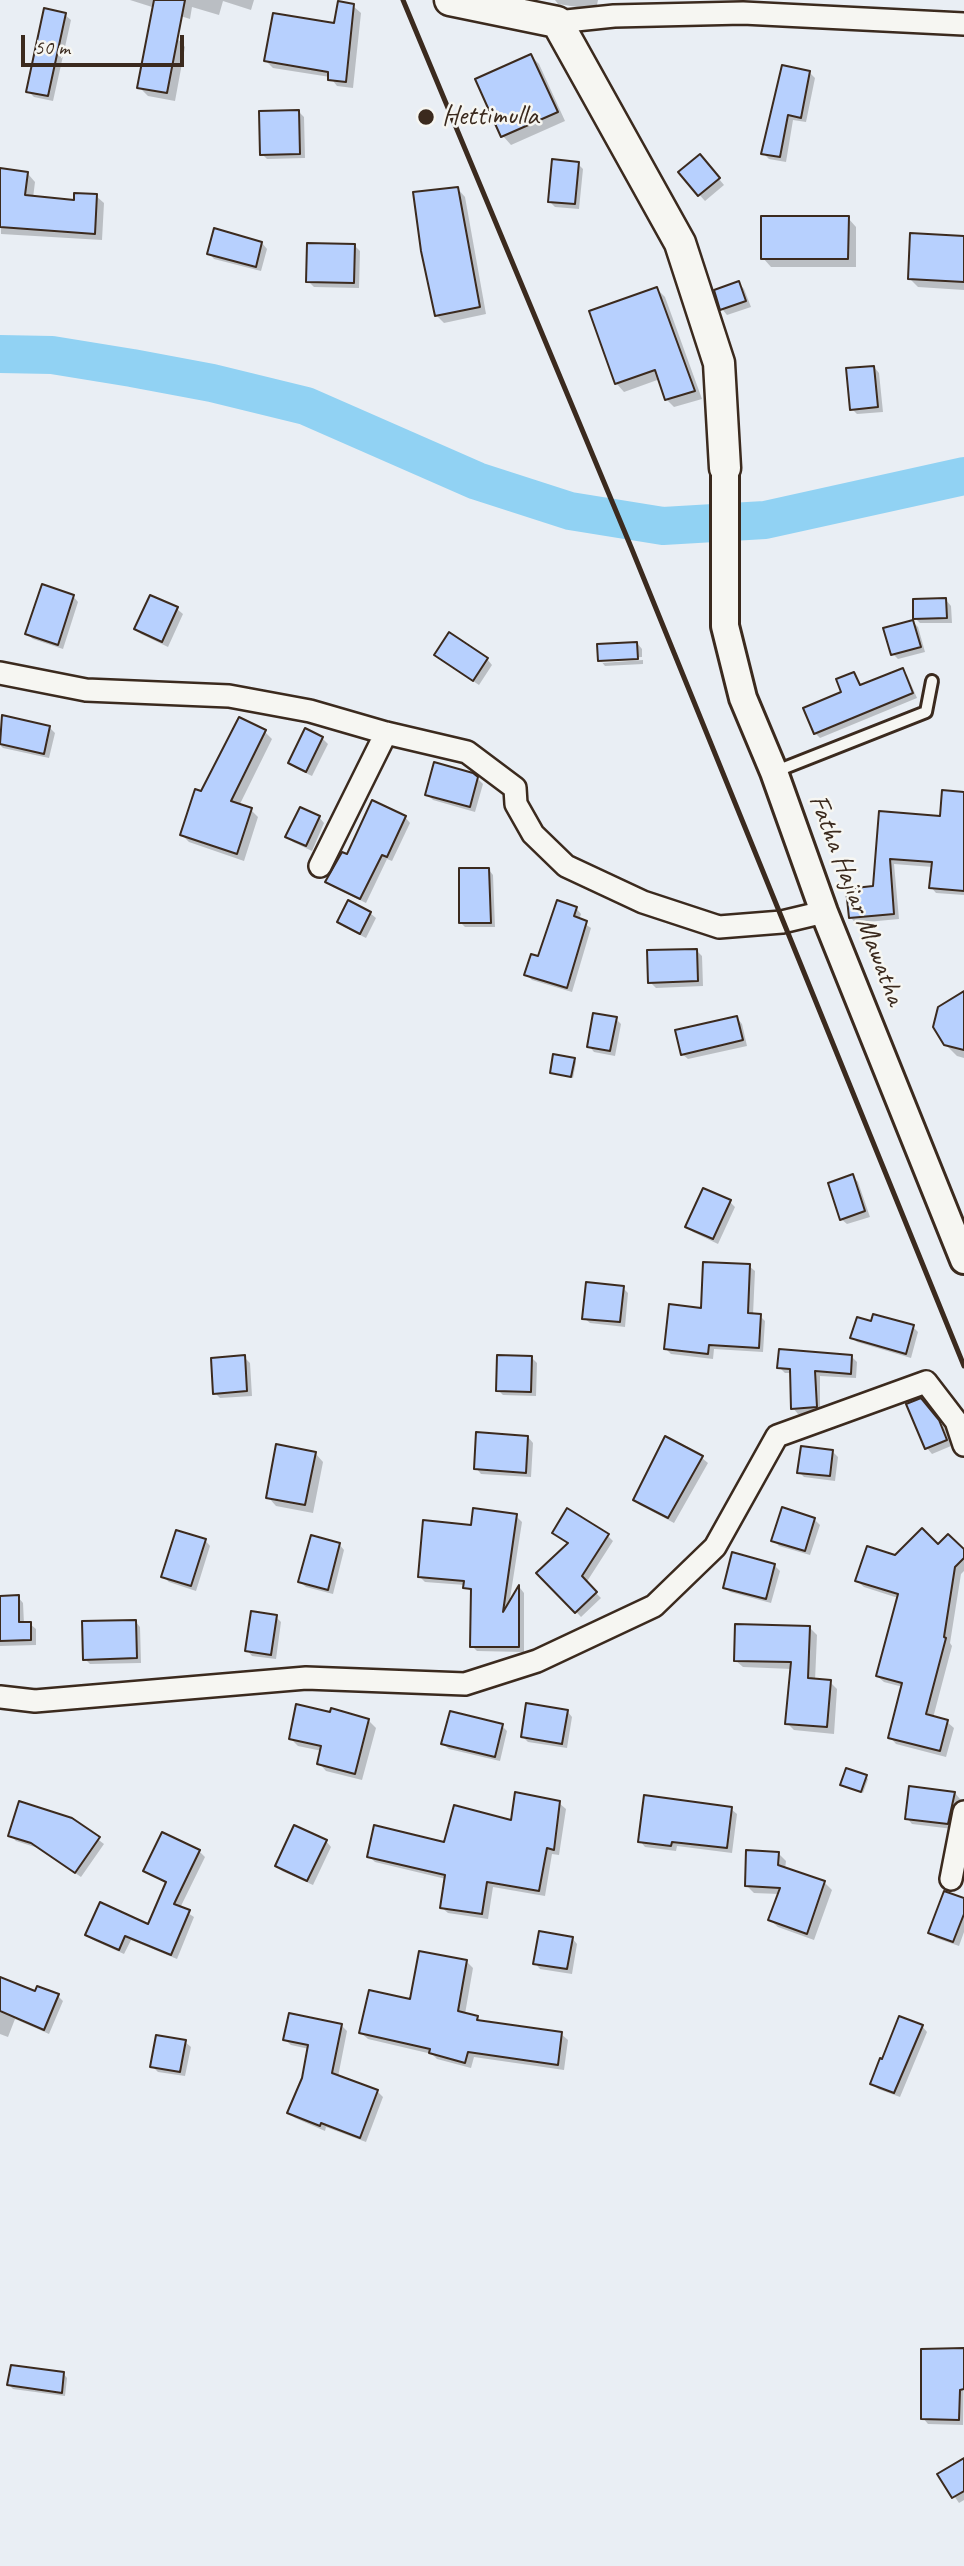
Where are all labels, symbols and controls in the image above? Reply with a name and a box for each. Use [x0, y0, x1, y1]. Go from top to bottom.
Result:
scale bar [24, 21, 187, 65]
text: 50 m [34, 34, 70, 60]
place label: Hettimulla [442, 100, 538, 134]
marker: Hettimulla [416, 107, 436, 127]
street label: Fatha Hajiar Mawatha [800, 790, 912, 1010]

